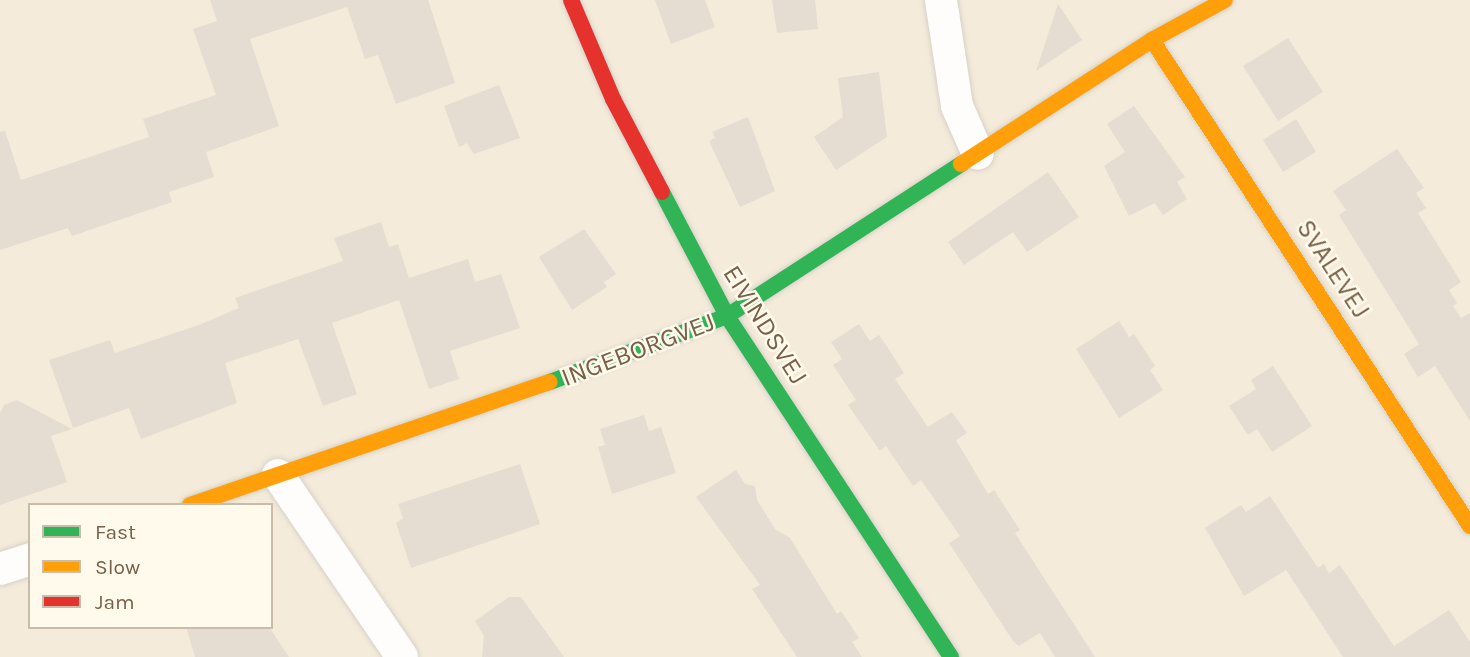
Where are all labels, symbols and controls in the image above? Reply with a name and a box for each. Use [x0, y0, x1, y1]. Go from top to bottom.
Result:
street label: SVALEVEJ [1290, 214, 1376, 324]
street label: EIVINDSVEJ [716, 260, 814, 390]
street label: INGEBORGVEJ [557, 306, 719, 394]
legend [28, 503, 273, 629]
text: Fast [95, 520, 136, 544]
text: Slow [95, 555, 140, 579]
text: Jam [95, 590, 135, 614]

